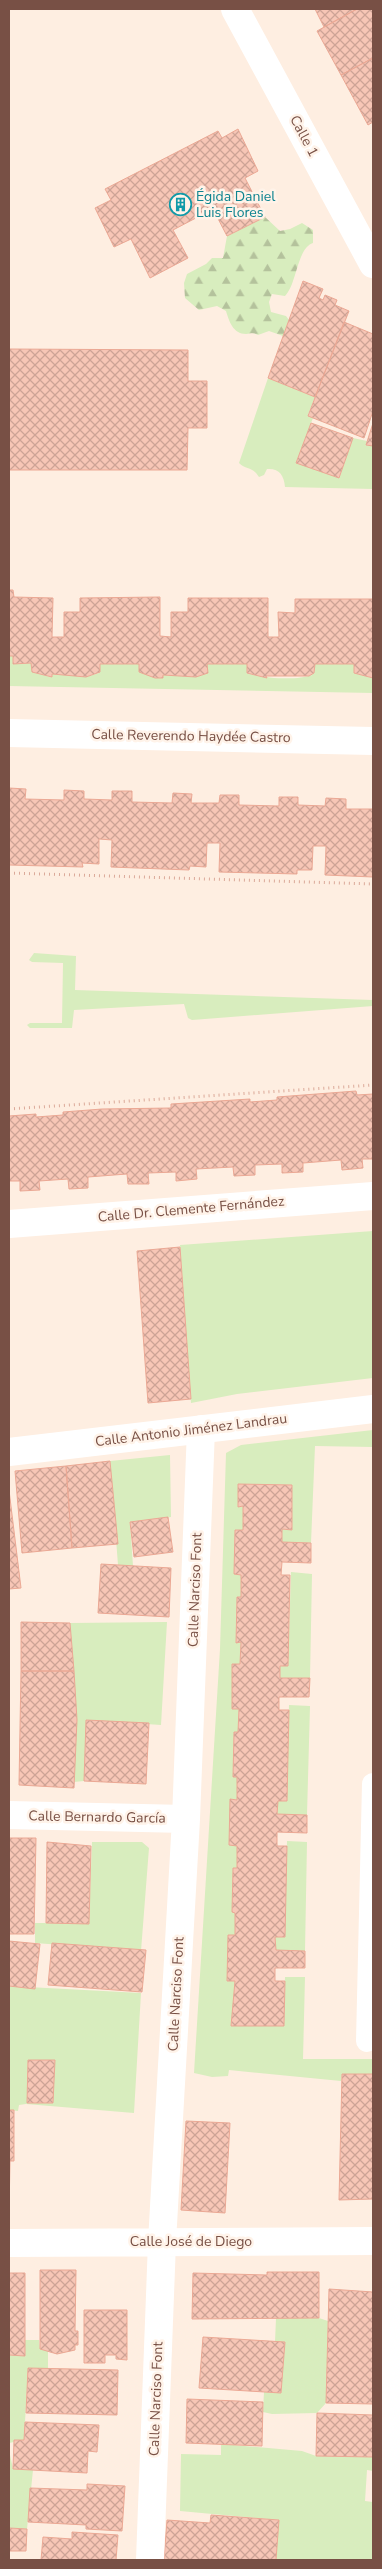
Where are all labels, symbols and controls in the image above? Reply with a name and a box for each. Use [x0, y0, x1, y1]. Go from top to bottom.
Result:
street label: Calle 1 [285, 112, 323, 160]
place label: Égida Daniel Luis Flores [196, 187, 276, 222]
building icon: Égida Daniel Luis Flores [168, 192, 192, 216]
street label: Calle Reverendo Haydée Castro [91, 725, 291, 747]
street label: Calle Dr. Clemente Fernández [97, 1191, 286, 1227]
street label: Calle Antonio Jiménez Landrau [94, 1409, 288, 1451]
street label: Calle Narciso Font [184, 1532, 206, 1648]
street label: Calle Bernardo García [28, 1806, 166, 1828]
street label: Calle Narciso Font [164, 1936, 188, 2052]
street label: Calle José de Diego [130, 2232, 252, 2251]
street label: Calle Narciso Font [145, 2341, 167, 2457]

